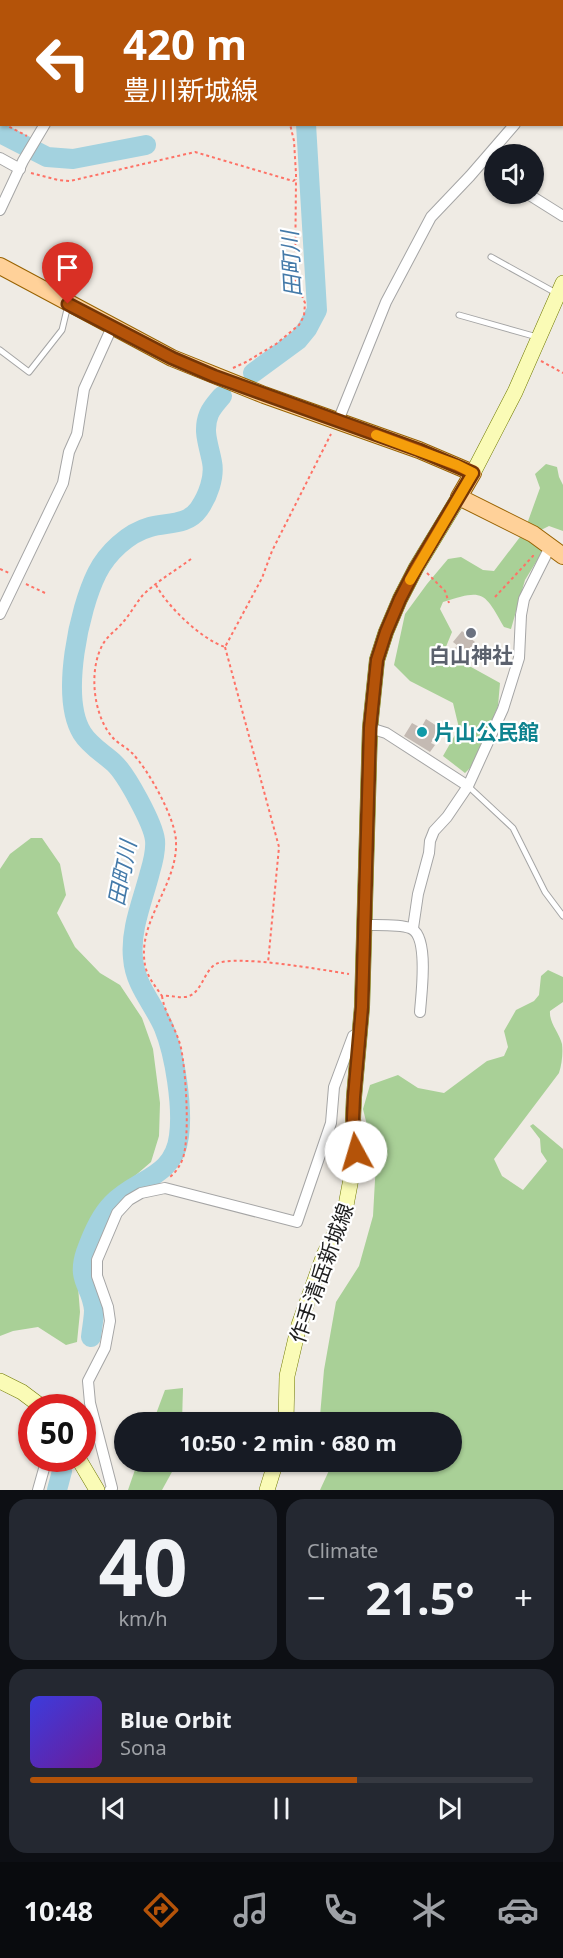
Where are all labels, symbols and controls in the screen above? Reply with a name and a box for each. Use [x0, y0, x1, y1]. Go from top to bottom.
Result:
text: 420 m [123, 15, 247, 72]
icon: left [24, 24, 102, 102]
text: 豊川新城線 [123, 71, 258, 108]
map controls [484, 144, 544, 204]
button: sound [484, 144, 544, 204]
water label: 田町川 [273, 228, 307, 298]
pin [42, 242, 93, 304]
icon: arrive [51, 251, 84, 284]
marker: 白山神社 [464, 626, 478, 640]
place label: 白山神社 [429, 641, 513, 669]
place label: 片山公民館 [434, 718, 539, 746]
marker: 片山公民館 [415, 725, 429, 739]
water label: 田町川 [100, 836, 142, 908]
position arrow [324, 1120, 388, 1184]
street label: 作手清岳新城線 [283, 1199, 359, 1347]
speed limit sign: 50 [18, 1394, 96, 1472]
text: 10:50 · 2 min · 680 m [179, 1427, 397, 1457]
text: 40 [98, 1513, 188, 1619]
text: Climate [307, 1537, 378, 1564]
text: 21.5° [366, 1567, 474, 1628]
text: − [307, 1575, 326, 1620]
text: + [514, 1575, 533, 1620]
text: km/h [118, 1605, 168, 1632]
text: Blue Orbit [120, 1704, 232, 1734]
text: Sona [120, 1734, 167, 1761]
icon: previous [97, 1792, 130, 1825]
icon: pause [265, 1792, 298, 1825]
icon: next [433, 1792, 466, 1825]
icon: directions [140, 1889, 182, 1931]
icon: music [230, 1889, 272, 1931]
icon: phone [319, 1889, 361, 1931]
icon: climate [408, 1889, 450, 1931]
icon: car [497, 1889, 539, 1931]
text: 10:48 [24, 1892, 93, 1929]

